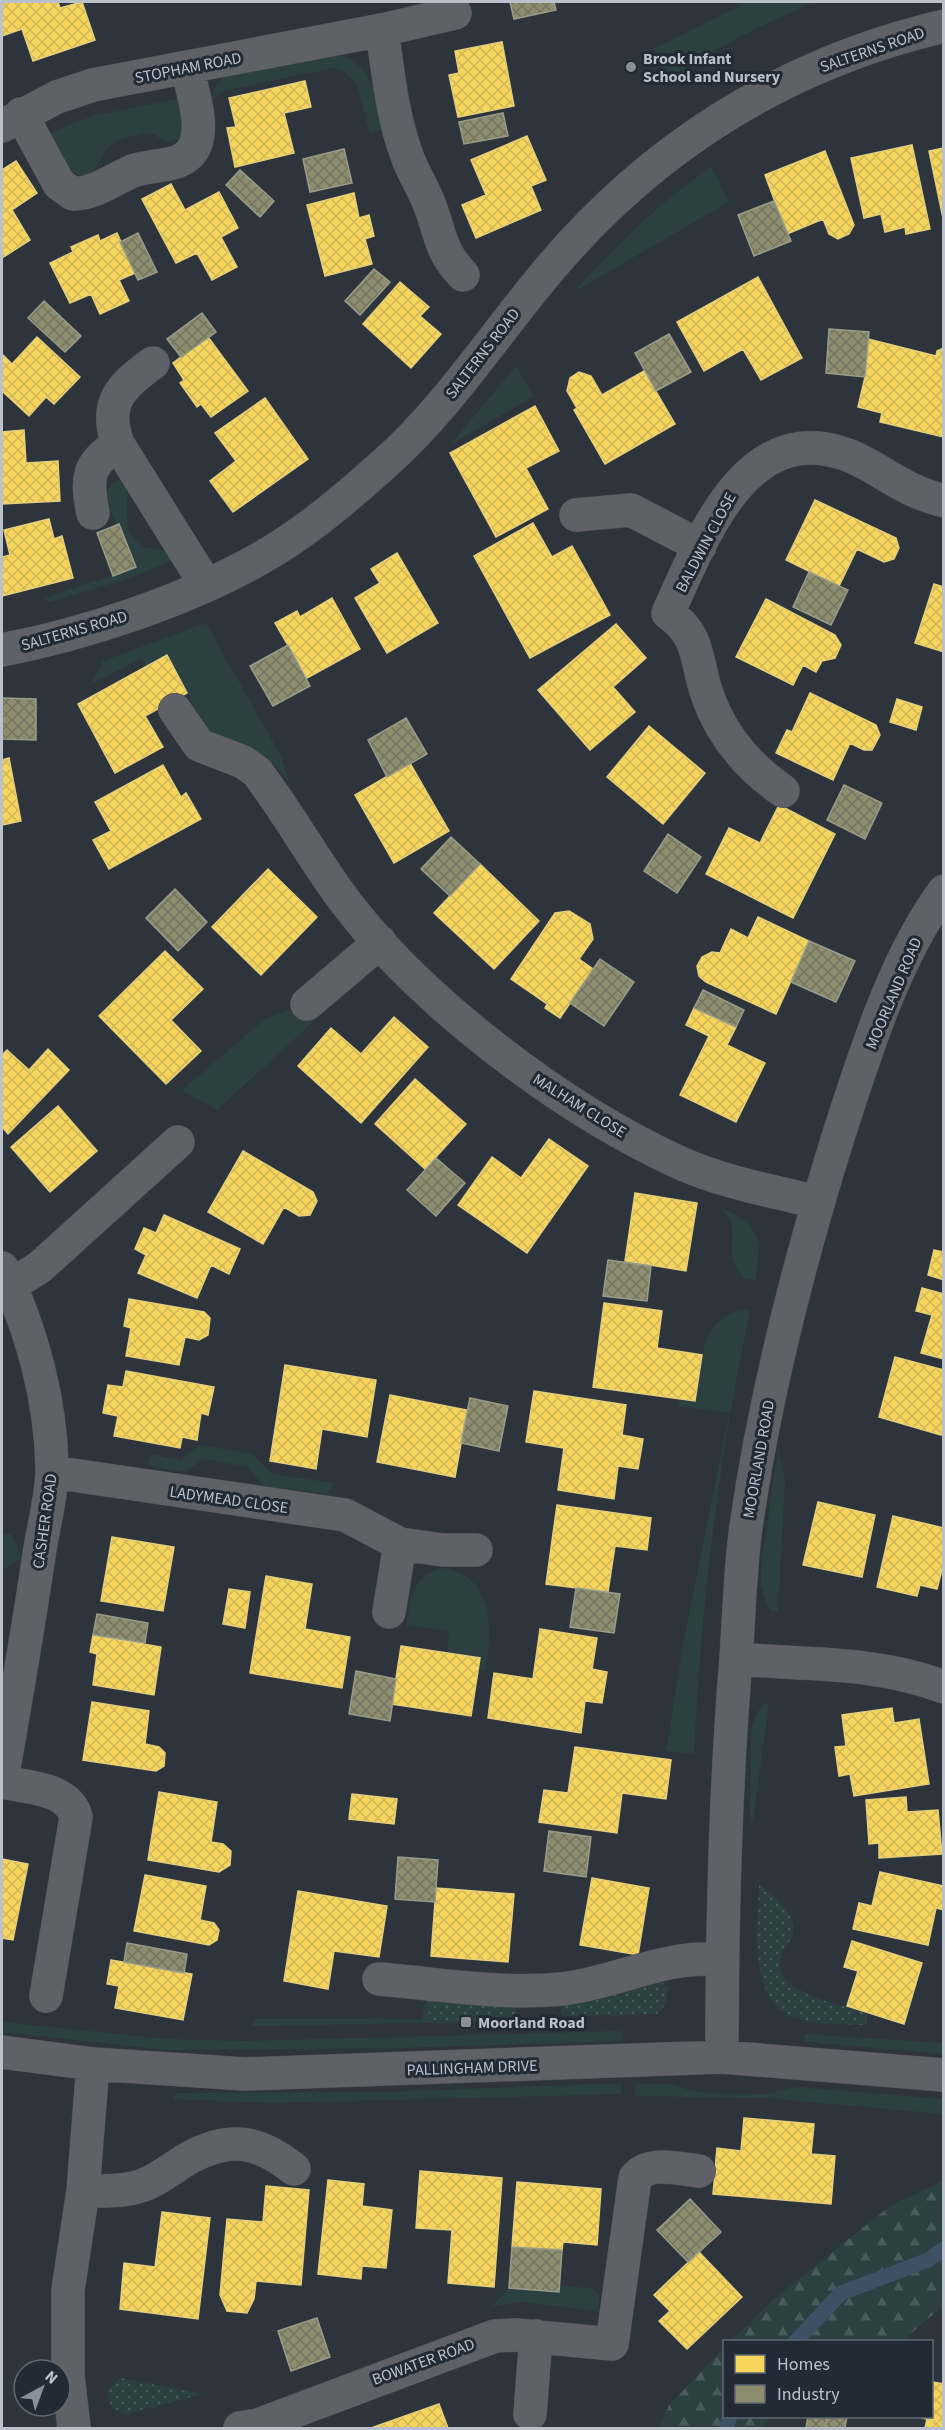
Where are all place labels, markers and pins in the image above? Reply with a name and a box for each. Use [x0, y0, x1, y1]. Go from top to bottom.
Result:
place label: Brook Infant School and Nursery [643, 48, 781, 88]
marker: Brook Infant School and Nursery [624, 60, 638, 74]
place label: Moorland Road [478, 2012, 585, 2034]
marker: Moorland Road [459, 2015, 473, 2029]

